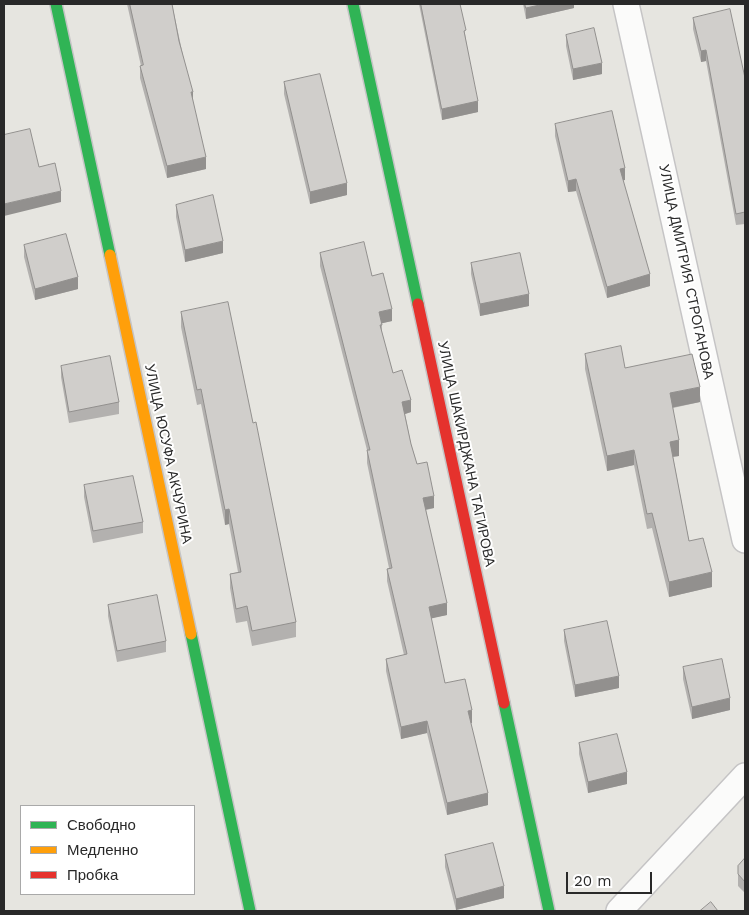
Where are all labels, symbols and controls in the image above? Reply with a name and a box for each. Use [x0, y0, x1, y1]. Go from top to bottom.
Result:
street label: УЛИЦА ДМИТРИЯ СТРОГАНОВА [655, 163, 717, 381]
street label: УЛИЦА ШАКИРДЖАНА ТАГИРОВА [434, 340, 498, 568]
street label: УЛИЦА ЮСУФА АКЧУРИНА [141, 363, 195, 545]
legend [20, 805, 195, 895]
text: Свободно [67, 816, 136, 834]
text: Медленно [67, 841, 138, 859]
scale bar [569, 862, 655, 894]
text: Пробка [67, 866, 118, 884]
text: 20 m [574, 872, 612, 890]

